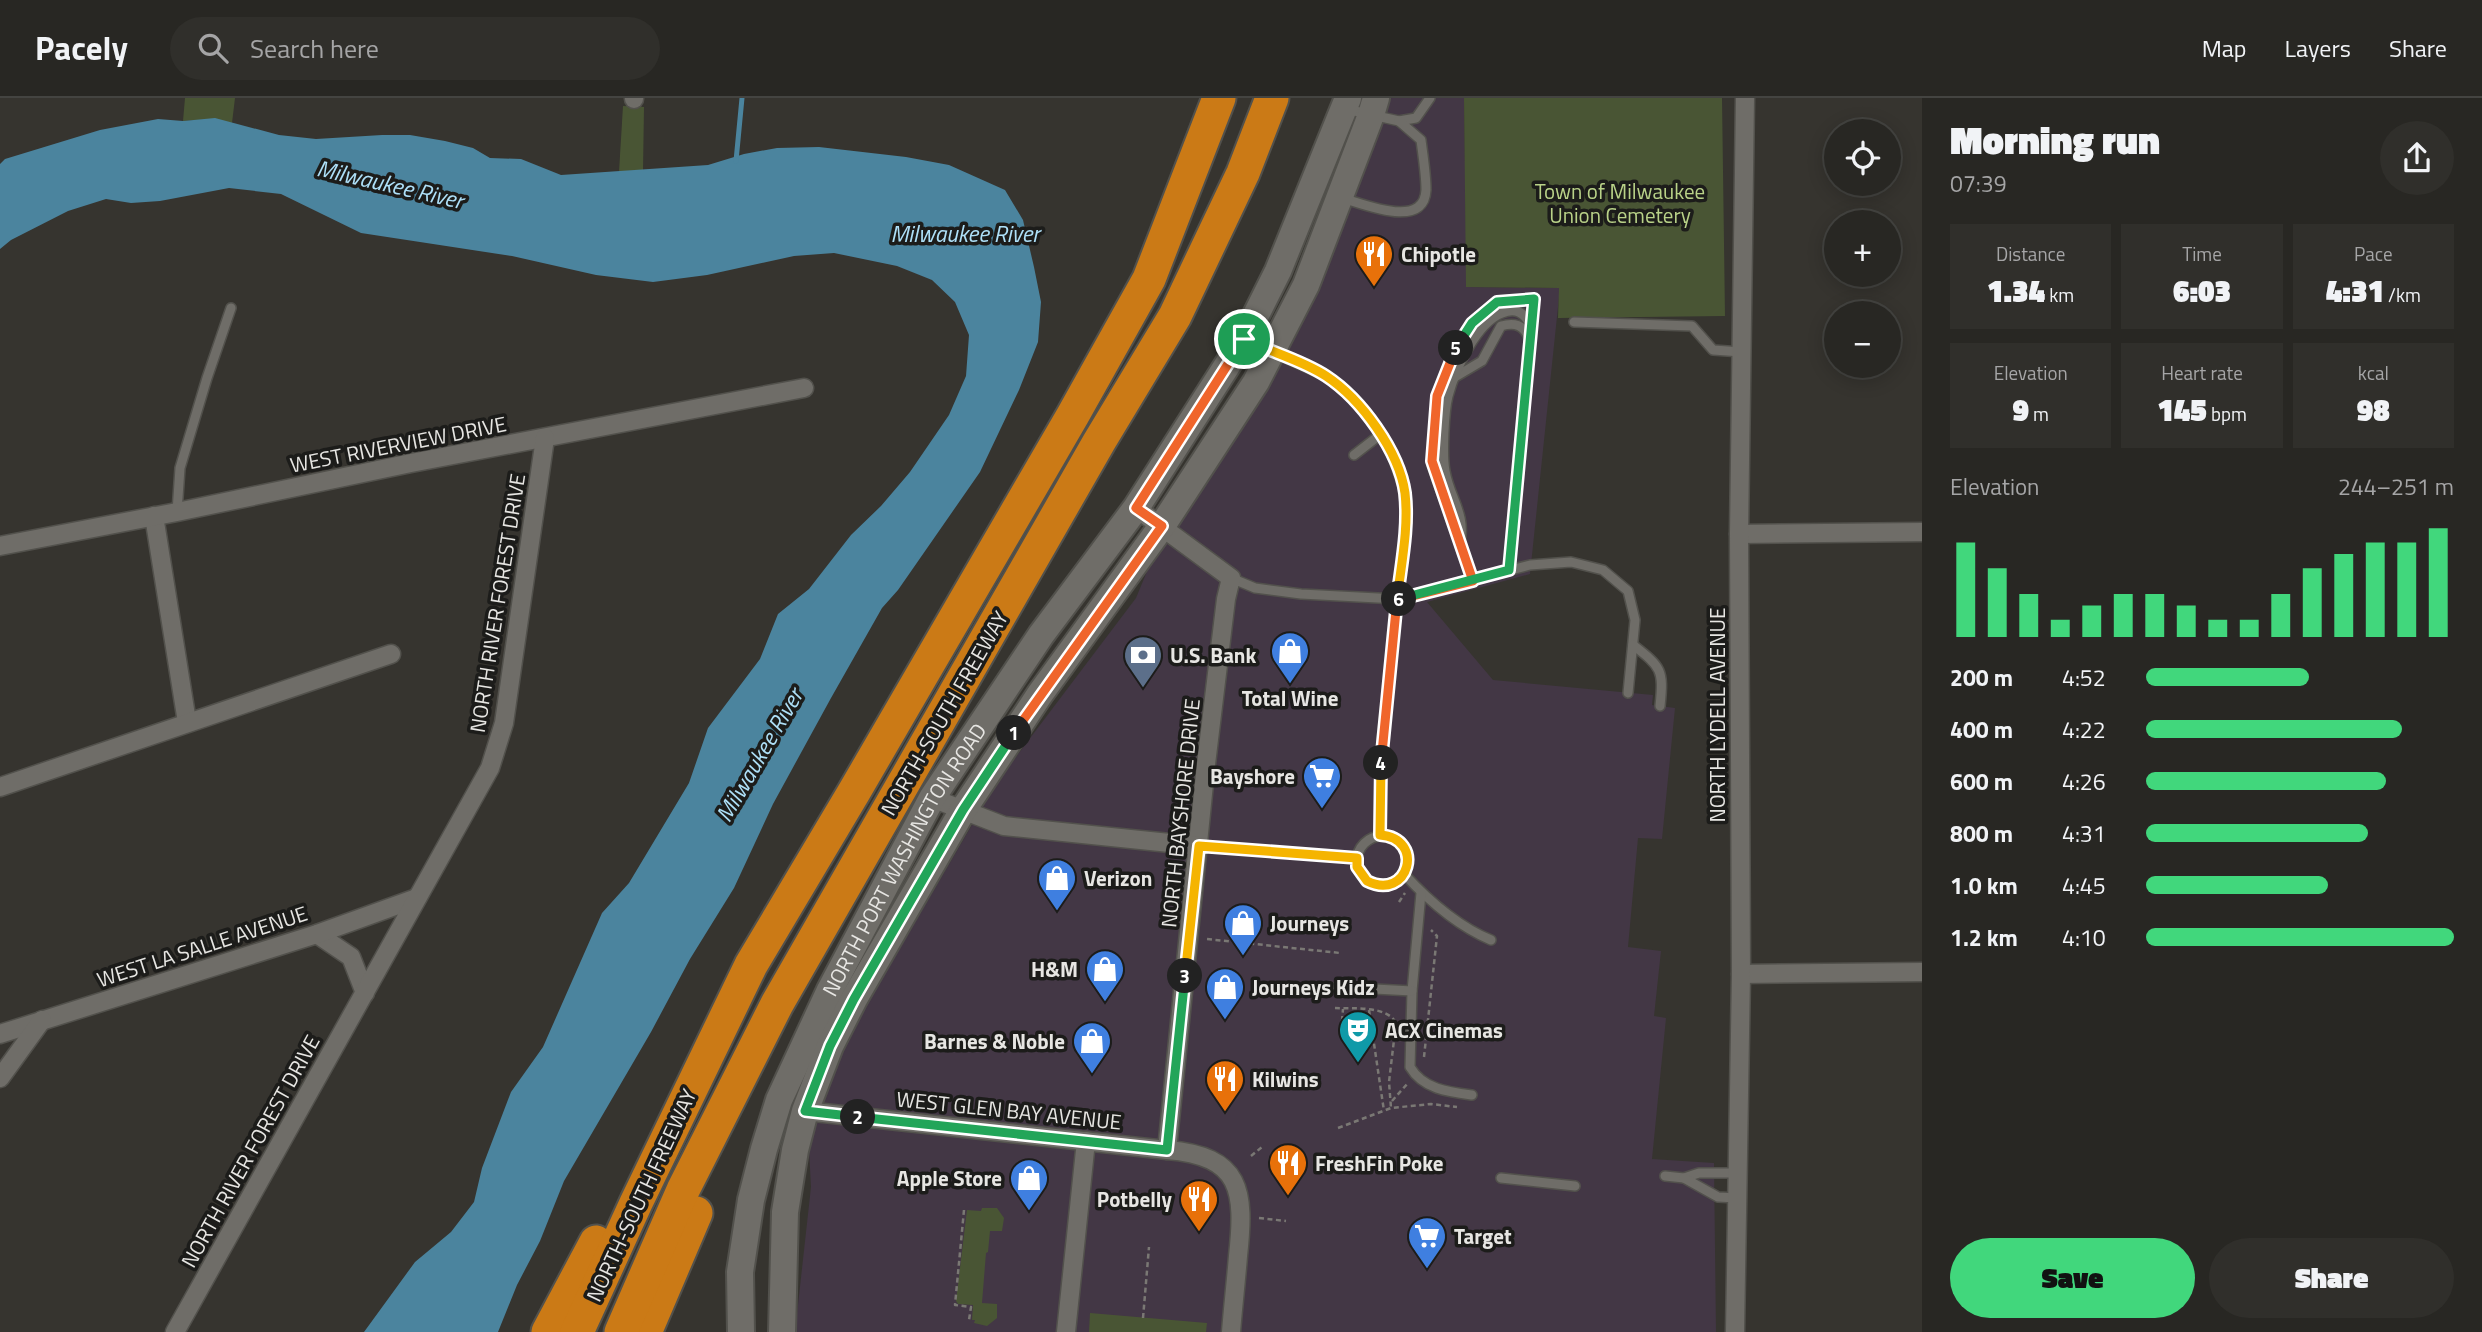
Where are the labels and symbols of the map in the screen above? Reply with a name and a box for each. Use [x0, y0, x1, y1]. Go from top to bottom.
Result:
water label: Milwaukee River [313, 150, 469, 218]
park label: Town of Milwaukee Union Cemetery [1535, 175, 1705, 231]
water label: Milwaukee River [890, 216, 1042, 251]
restaurant icon: Chipotle [1353, 233, 1395, 288]
place label: Chipotle [1401, 238, 1476, 270]
pin [1214, 309, 1274, 369]
pin: 5 [1438, 330, 1474, 366]
street label: WEST RIVERVIEW DRIVE [287, 407, 509, 481]
street label: NORTH RIVER FOREST DRIVE [461, 471, 533, 735]
pin: 6 [1382, 582, 1416, 616]
street label: NORTH-SOUTH FREEWAY [872, 604, 1016, 821]
street label: NORTH LYDELL AVENUE [1701, 607, 1733, 823]
shop icon: Total Wine [1269, 630, 1311, 685]
bank icon: U.S. Bank [1122, 634, 1164, 689]
place label: U.S. Bank [1170, 639, 1256, 671]
water label: Milwaukee River [707, 679, 813, 828]
place label: Total Wine [1242, 682, 1338, 714]
street label: NORTH BAYSHORE DRIVE [1152, 697, 1208, 929]
street label: NORTH PORT WASHINGTON ROAD [814, 716, 994, 1002]
pin: 1 [996, 716, 1032, 750]
pin: 4 [1364, 746, 1398, 780]
supermarket icon: Bayshore [1301, 755, 1343, 810]
place label: Bayshore [1210, 760, 1295, 792]
shop icon: Verizon [1036, 857, 1078, 912]
place label: Verizon [1084, 862, 1152, 894]
street label: WEST LA SALLE AVENUE [93, 897, 311, 995]
shop icon: Journeys [1222, 902, 1264, 957]
place label: Journeys [1270, 907, 1349, 939]
shop icon: H&M [1084, 948, 1126, 1003]
place label: H&M [1031, 953, 1078, 985]
pin: 3 [1168, 958, 1202, 994]
shop icon: Journeys Kidz [1204, 966, 1246, 1021]
place label: Journeys Kidz [1252, 971, 1375, 1003]
theatre icon: ACX Cinemas [1337, 1009, 1379, 1064]
place label: ACX Cinemas [1385, 1014, 1503, 1046]
shop icon: Barnes & Noble [1071, 1020, 1113, 1075]
place label: Barnes & Noble [924, 1025, 1065, 1057]
street label: NORTH RIVER FOREST DRIVE [173, 1029, 327, 1273]
restaurant icon: Kilwins [1204, 1058, 1246, 1113]
place label: Kilwins [1252, 1063, 1319, 1095]
street label: WEST GLEN BAY AVENUE [895, 1082, 1123, 1138]
street label: NORTH-SOUTH FREEWAY [578, 1083, 705, 1307]
pin: 2 [840, 1100, 876, 1134]
restaurant icon: FreshFin Poke [1267, 1142, 1309, 1197]
place label: FreshFin Poke [1315, 1147, 1444, 1179]
shop icon: Apple Store [1008, 1157, 1050, 1212]
place label: Apple Store [897, 1162, 1002, 1194]
restaurant icon: Potbelly [1178, 1178, 1220, 1233]
place label: Potbelly [1097, 1183, 1172, 1215]
supermarket icon: Target [1406, 1215, 1448, 1270]
place label: Target [1454, 1220, 1512, 1252]

